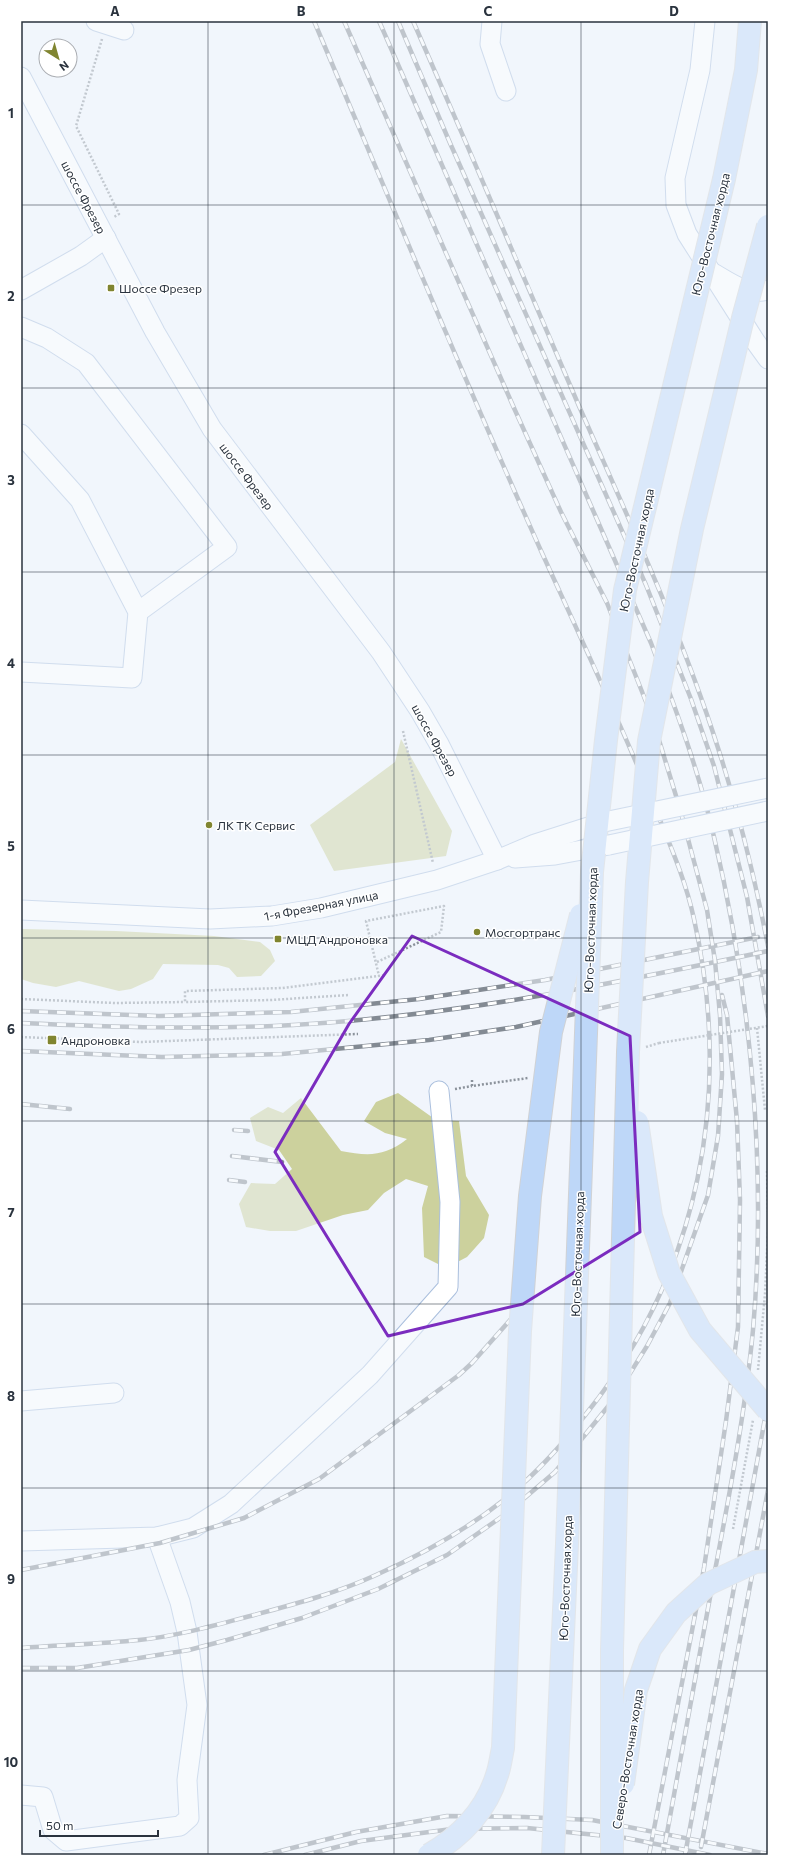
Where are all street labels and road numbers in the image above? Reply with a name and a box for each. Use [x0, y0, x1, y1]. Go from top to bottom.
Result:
street label: шоссе Фрезер [59, 158, 109, 236]
street label: Юго-Восточная хорда [688, 171, 732, 297]
street label: шоссе Фрезер [217, 440, 277, 512]
street label: Юго-Восточная хорда [616, 487, 656, 613]
street label: шоссе Фрезер [409, 701, 461, 779]
street label: Юго-Восточная хорда [581, 867, 599, 993]
street label: 1-я Фрезерная улица [263, 887, 379, 923]
street label: Юго-Восточная хорда [568, 1191, 586, 1317]
street label: Юго-Восточная хорда [556, 1515, 574, 1641]
street label: Северо-Восточная хорда [609, 1688, 645, 1830]

